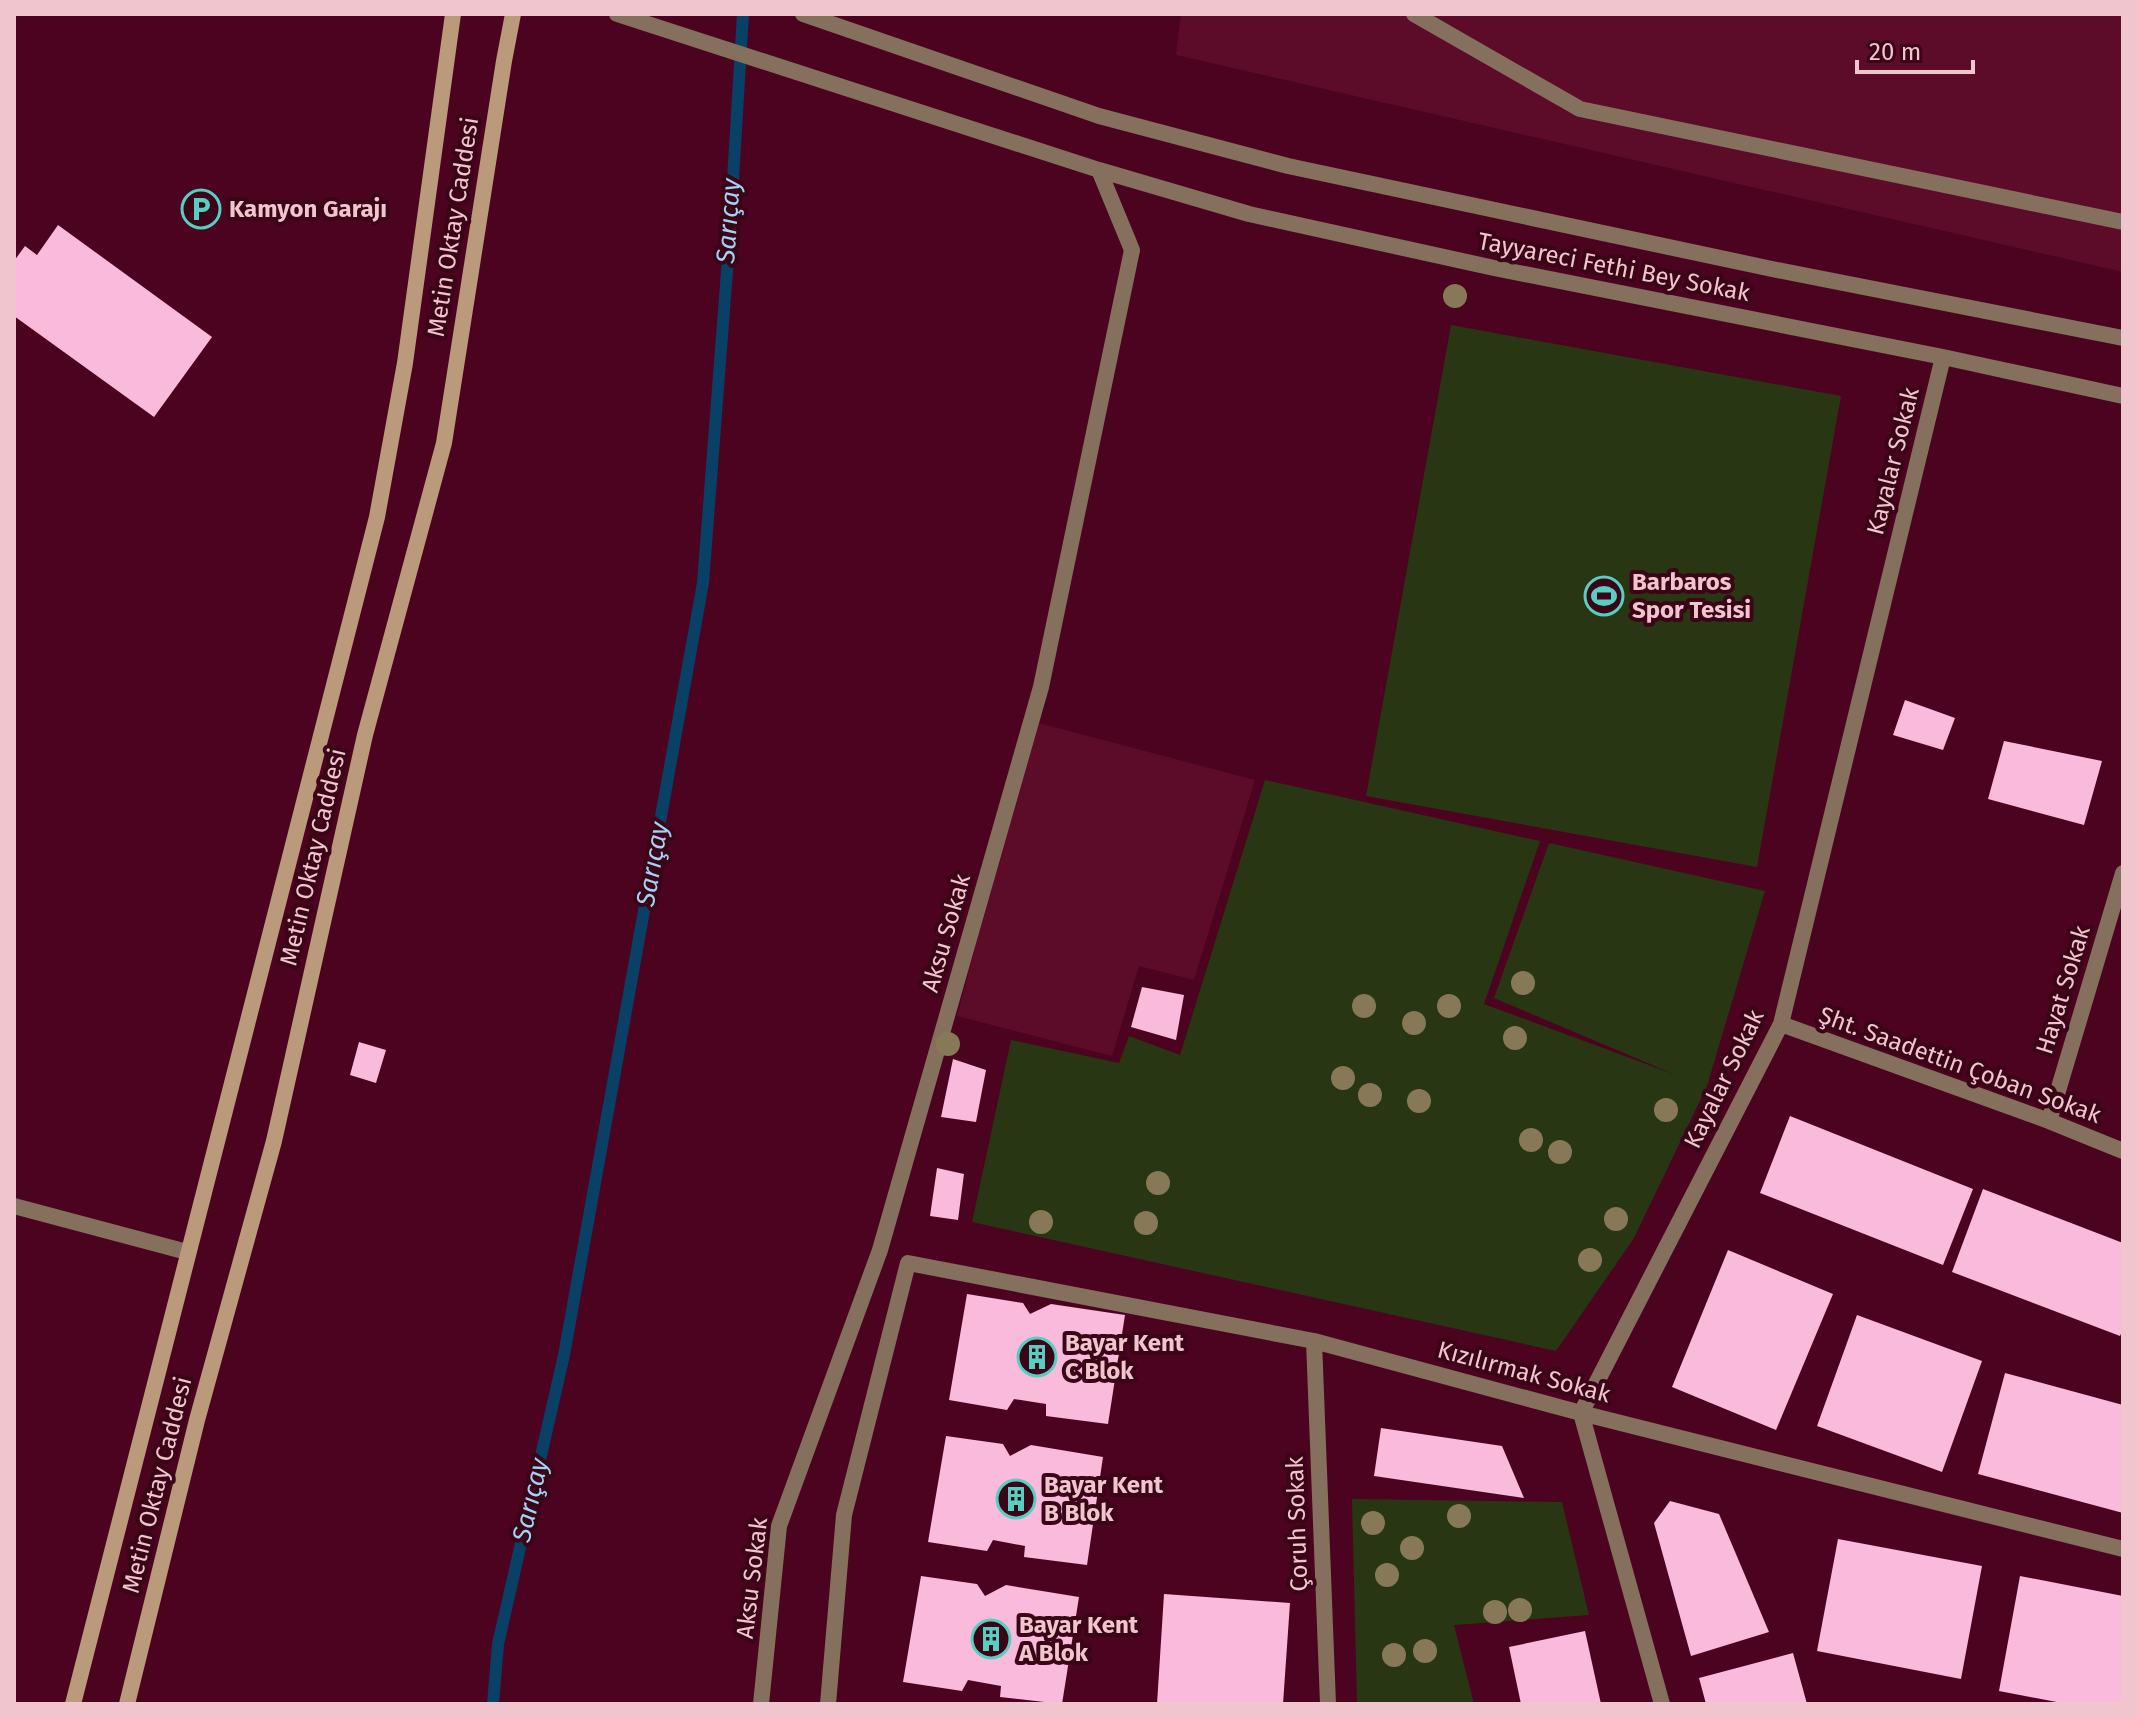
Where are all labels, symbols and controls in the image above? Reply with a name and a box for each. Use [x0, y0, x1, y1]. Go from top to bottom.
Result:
scale bar [1857, 24, 1973, 74]
text: 20 m [1869, 38, 1921, 66]
street label: Metin Oktay Caddesi [422, 115, 484, 339]
water label: Sarıçay [710, 176, 747, 266]
parking icon: Kamyon Garajı [180, 188, 222, 230]
place label: Kamyon Garajı [229, 195, 387, 223]
street label: Tayyareci Fethi Bey Sokak [1476, 227, 1753, 307]
street label: Kayalar Sokak [1861, 384, 1925, 538]
place label: Barbaros Spor Tesisi [1632, 568, 1751, 624]
sports icon: Barbaros Spor Tesisi [1583, 575, 1625, 617]
street label: Metin Oktay Caddesi [274, 746, 352, 968]
water label: Sarıçay [630, 818, 675, 910]
street label: Aksu Sokak [916, 870, 976, 995]
street label: Hayat Sokak [2030, 922, 2096, 1058]
street label: Şht. Saadettin Çoban Sokak [1815, 1001, 2105, 1129]
street label: Kayalar Sokak [1678, 1004, 1770, 1153]
place label: Bayar Kent C Blok [1065, 1329, 1185, 1385]
street label: Kızılırmak Sokak [1434, 1335, 1614, 1409]
building icon: Bayar Kent C Blok [1016, 1336, 1058, 1378]
street label: Metin Oktay Caddesi [117, 1374, 197, 1596]
water label: Sarıçay [506, 1454, 555, 1546]
street label: Çoruh Sokak [1281, 1455, 1313, 1592]
place label: Bayar Kent B Blok [1044, 1471, 1164, 1527]
building icon: Bayar Kent B Blok [995, 1478, 1037, 1520]
street label: Aksu Sokak [731, 1515, 773, 1640]
place label: Bayar Kent A Blok [1018, 1611, 1139, 1667]
building icon: Bayar Kent A Blok [970, 1618, 1012, 1660]

